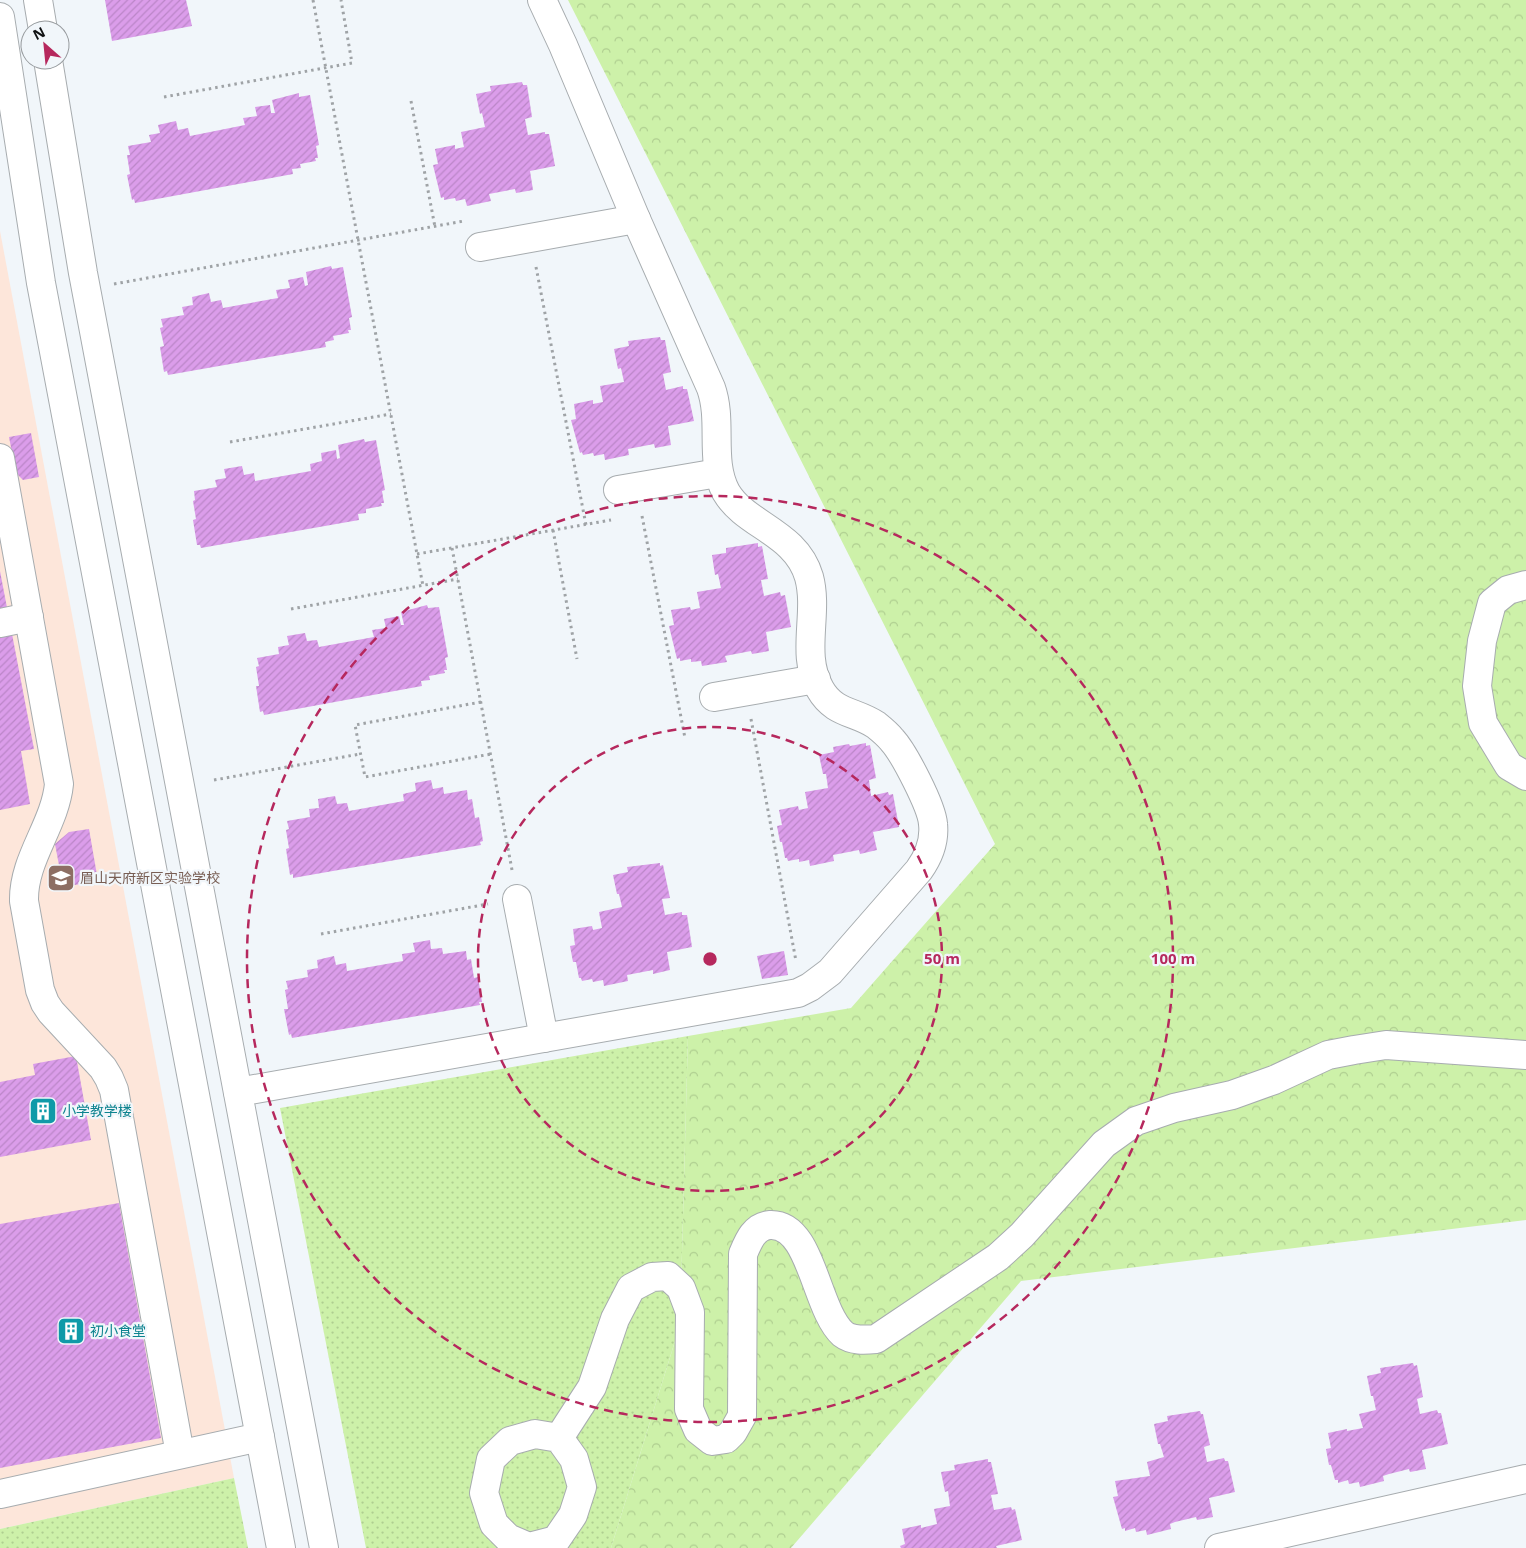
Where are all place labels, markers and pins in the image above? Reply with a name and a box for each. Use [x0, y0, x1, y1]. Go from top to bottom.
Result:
school or university icon: 眉山天府新区实验学校 [46, 863, 76, 893]
place label: 眉山天府新区实验学校 [80, 868, 220, 887]
centre of rings [701, 950, 719, 968]
building icon: 小学教学楼 [28, 1096, 58, 1126]
place label: 小学教学楼 [62, 1101, 132, 1120]
building icon: 初小食堂 [56, 1316, 86, 1346]
place label: 初小食堂 [90, 1321, 146, 1340]

